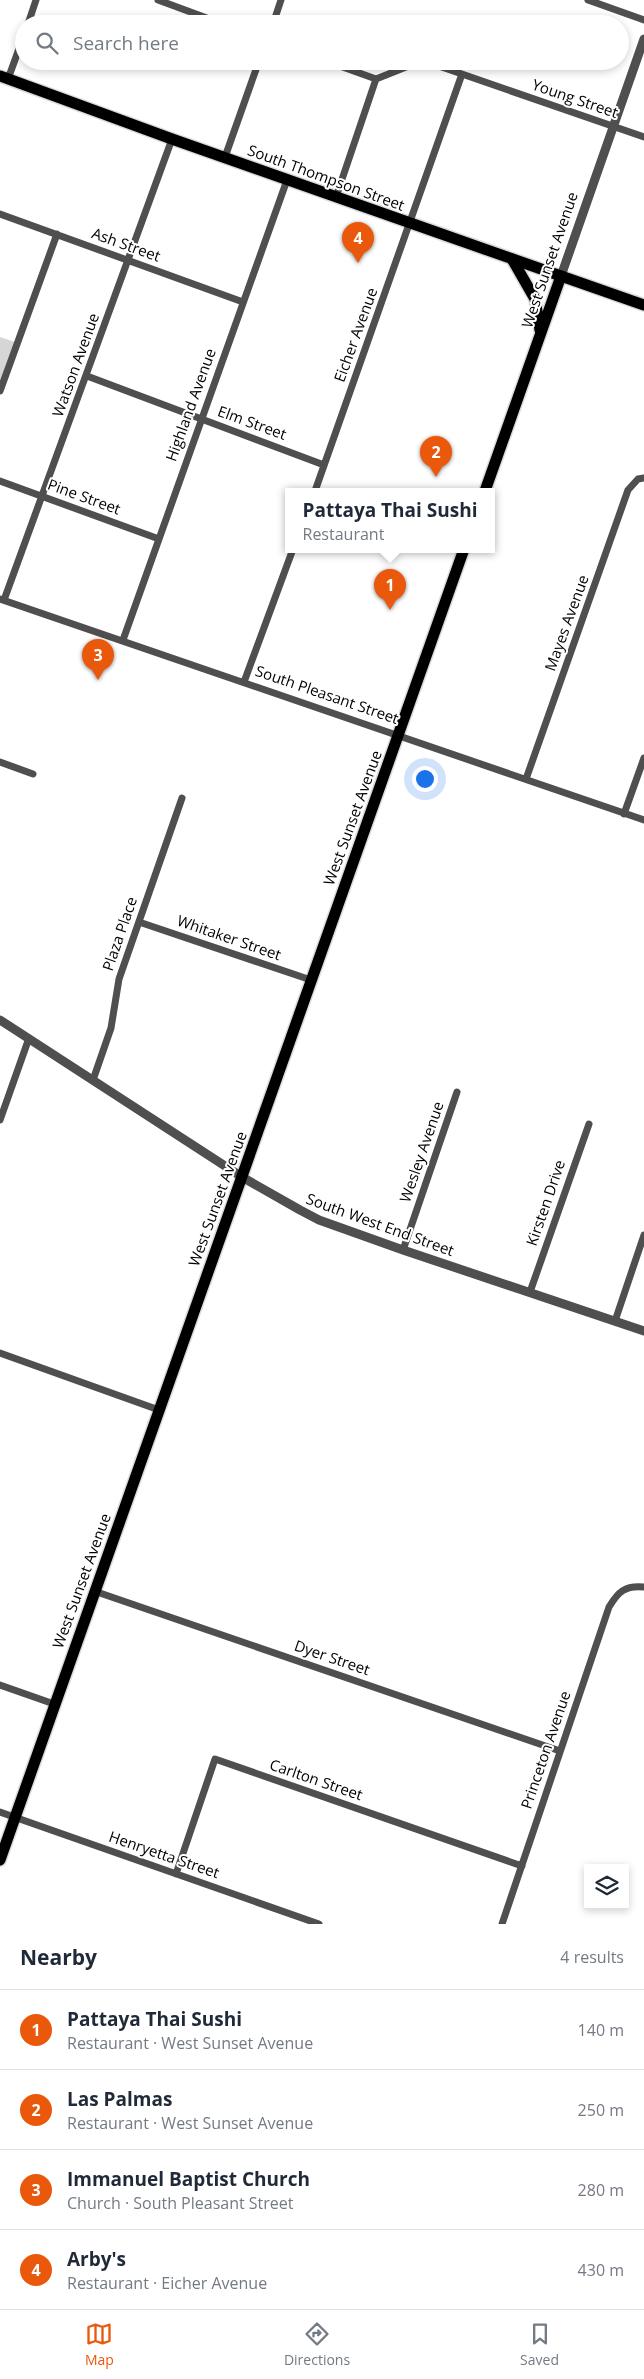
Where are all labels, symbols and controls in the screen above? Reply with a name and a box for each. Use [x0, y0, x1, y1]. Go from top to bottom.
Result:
search box [15, 15, 629, 70]
icon: search [33, 29, 61, 57]
text: Search here [73, 30, 179, 56]
street label: Young Street [530, 74, 621, 122]
street label: South Thompson Street [245, 139, 408, 215]
street label: West Sunset Avenue [516, 189, 582, 330]
street label: Ash Street [89, 222, 163, 266]
pin: 4 [342, 222, 374, 263]
street label: Eicher Avenue [329, 285, 381, 385]
street label: Watson Avenue [47, 310, 103, 419]
street label: Highland Avenue [160, 345, 220, 464]
street label: Elm Street [215, 400, 290, 444]
pin: 2 [420, 436, 452, 477]
street label: Pine Street [45, 474, 124, 518]
popup [285, 488, 495, 553]
text: Pattaya Thai Sushi [303, 497, 477, 523]
text: Restaurant [303, 523, 384, 545]
pin: 1 [374, 569, 406, 610]
street label: Mayes Avenue [539, 572, 593, 674]
pin: 3 [82, 639, 114, 680]
street label: South Pleasant Street [253, 660, 402, 728]
street label: West Sunset Avenue [318, 747, 386, 888]
your location [412, 766, 438, 792]
street label: Plaza Place [97, 894, 141, 973]
street label: Whitaker Street [175, 910, 284, 964]
street label: Wesley Avenue [394, 1099, 448, 1205]
street label: West Sunset Avenue [183, 1128, 251, 1269]
street label: Kirsten Drive [521, 1157, 569, 1248]
street label: South West End Street [304, 1188, 457, 1260]
street label: West Sunset Avenue [47, 1510, 115, 1651]
street label: Dyer Street [292, 1635, 373, 1679]
street label: Princeton Avenue [516, 1688, 575, 1811]
street label: Carlton Street [267, 1754, 365, 1804]
street label: Henryetta Street [106, 1826, 222, 1882]
map controls [584, 1864, 629, 1909]
button: layers [584, 1864, 629, 1909]
text: Nearby [20, 1943, 97, 1971]
text: 4 results [560, 1946, 624, 1968]
text: Pattaya Thai Sushi [67, 2006, 242, 2032]
text: 1 [31, 2019, 41, 2041]
text: 140 m [578, 2019, 624, 2041]
text: Restaurant · West Sunset Avenue [67, 2032, 313, 2054]
text: Las Palmas [67, 2086, 172, 2112]
text: 2 [31, 2099, 41, 2121]
text: 250 m [578, 2099, 624, 2121]
text: Restaurant · West Sunset Avenue [67, 2112, 313, 2134]
text: Immanuel Baptist Church [67, 2166, 310, 2192]
text: 3 [31, 2179, 41, 2201]
text: 280 m [578, 2179, 624, 2201]
text: Church · South Pleasant Street [67, 2192, 294, 2214]
text: Arby's [67, 2246, 126, 2272]
text: 4 [31, 2259, 41, 2281]
text: 430 m [578, 2259, 624, 2281]
text: Restaurant · Eicher Avenue [67, 2272, 267, 2294]
tab: Map [85, 2320, 114, 2369]
tab: Directions [284, 2320, 350, 2369]
tab: Saved [520, 2320, 559, 2369]

